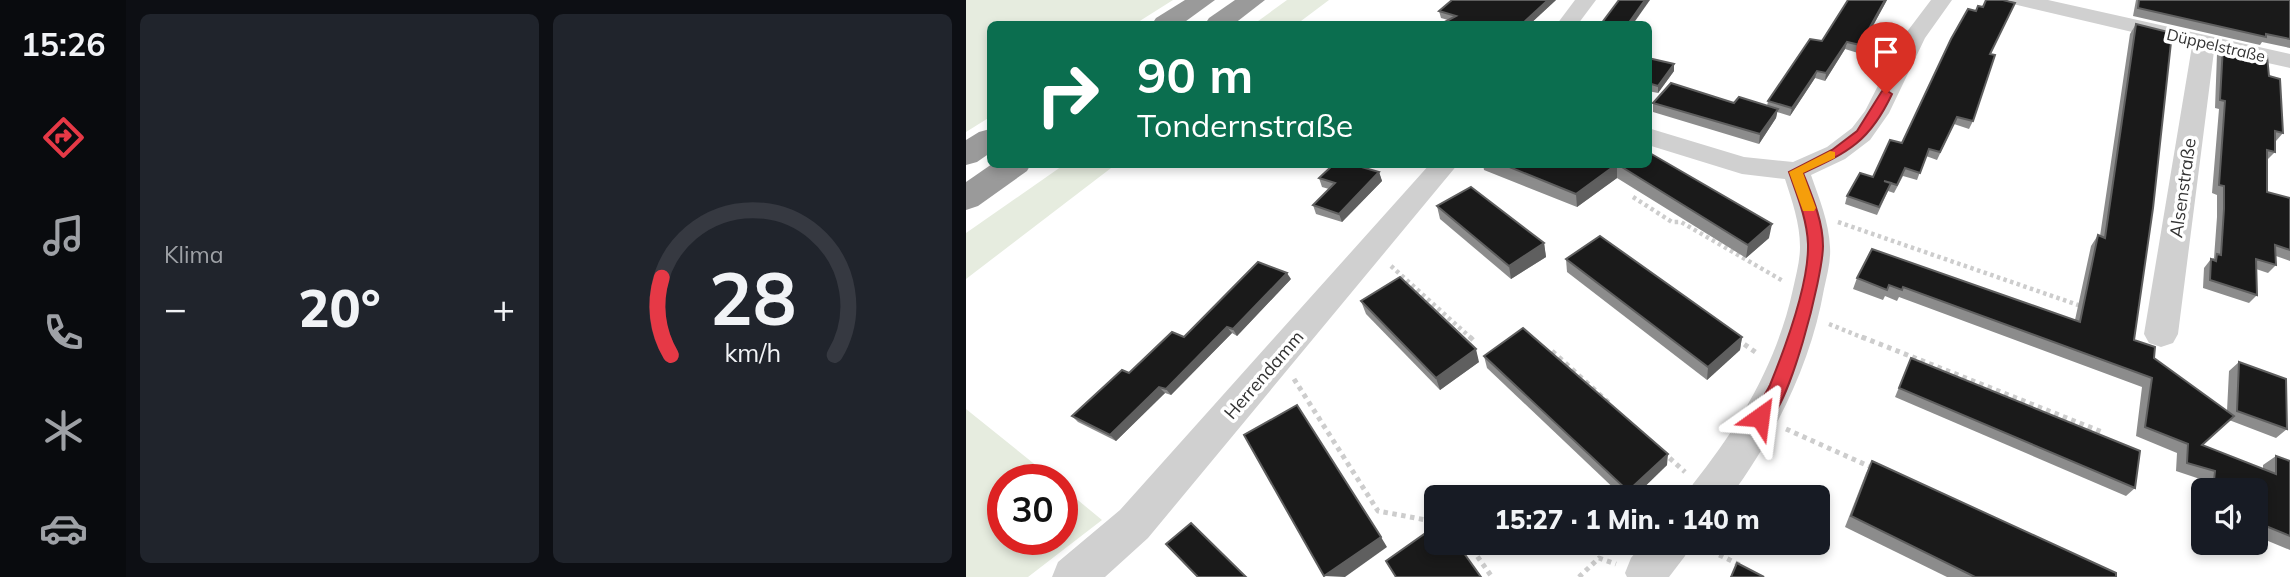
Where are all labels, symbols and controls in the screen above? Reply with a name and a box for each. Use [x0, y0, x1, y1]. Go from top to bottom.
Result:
pin [1856, 22, 1916, 94]
text: 15:26 [21, 24, 105, 64]
street label: Düppelstraße [2165, 24, 2267, 66]
icon: arrive [1867, 33, 1905, 71]
text: 90 m [1137, 44, 1253, 105]
icon: right [1022, 49, 1113, 140]
text: Tondernstraße [1137, 105, 1353, 145]
icon: directions [39, 113, 88, 162]
street label: Alsenstraße [2164, 137, 2201, 239]
icon: music [39, 211, 88, 260]
text: Klima [164, 240, 224, 269]
text: 28 [709, 252, 796, 343]
text: 20° [298, 275, 381, 340]
text: − [164, 284, 187, 332]
text: + [492, 284, 515, 332]
icon: phone [39, 308, 88, 357]
street label: Herrendamm [1219, 326, 1308, 424]
text: km/h [724, 336, 781, 367]
position arrow [1723, 380, 1797, 454]
icon: climate [39, 406, 88, 455]
speed limit sign: 30 [987, 464, 1078, 555]
map controls [2191, 478, 2268, 555]
button: sound [2191, 478, 2268, 555]
text: 15:27 · 1 Min. · 140 m [1494, 503, 1760, 536]
icon: car [39, 504, 88, 553]

